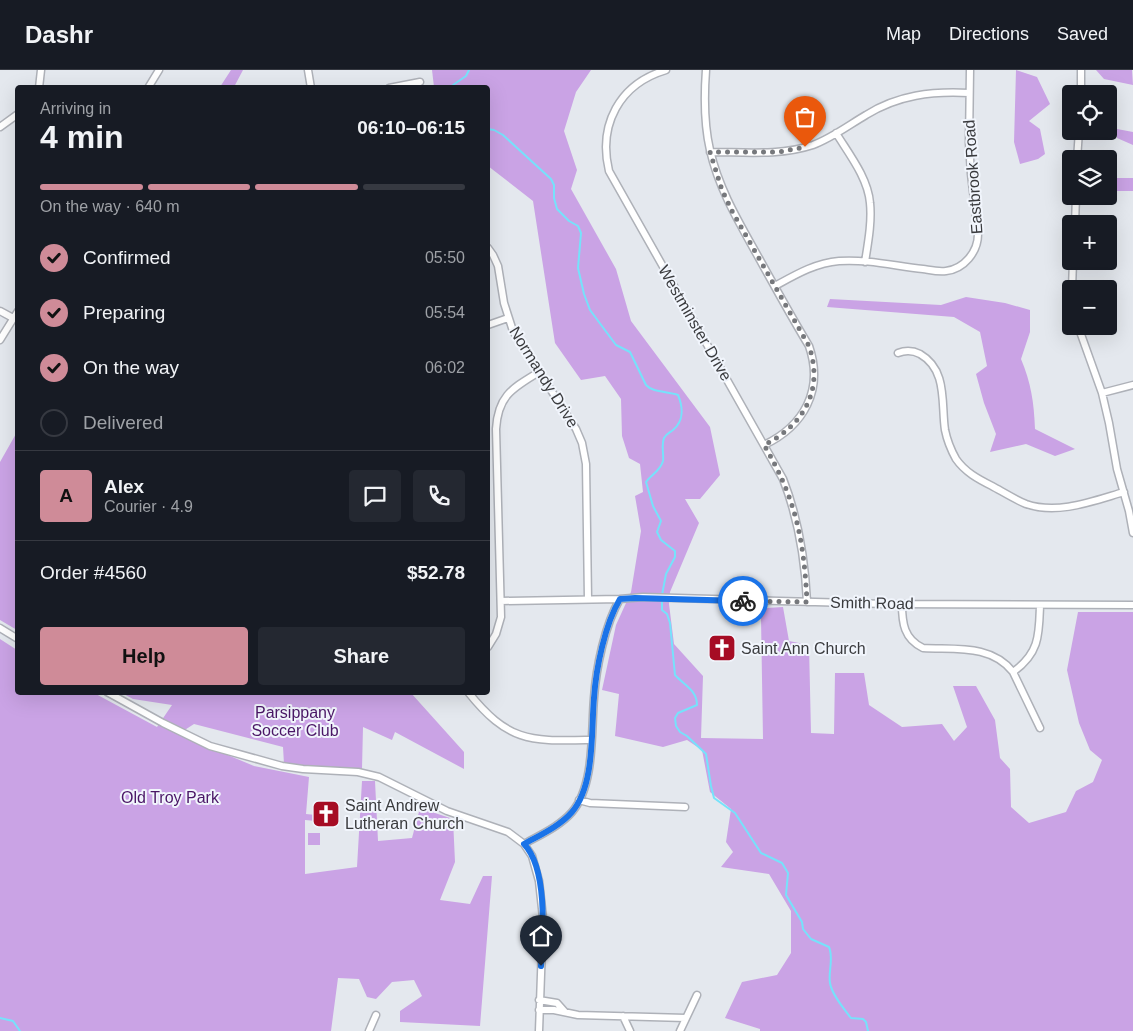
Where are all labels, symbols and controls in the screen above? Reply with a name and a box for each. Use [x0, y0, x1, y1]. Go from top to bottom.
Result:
text: Dashr [25, 21, 93, 48]
text: Map [886, 24, 921, 44]
text: Directions [949, 24, 1029, 44]
text: Saved [1057, 24, 1108, 44]
map controls [1062, 85, 1117, 335]
button: locate [1062, 85, 1117, 140]
pin [784, 96, 826, 147]
text: Arriving in [40, 100, 111, 117]
icon: bag [791, 103, 819, 131]
text: 06:10–06:15 [357, 117, 465, 138]
text: 4 min [40, 119, 124, 155]
street label: Eastbrook Road [961, 119, 985, 235]
button: layers [1062, 150, 1117, 205]
text: On the way · 640 m [40, 198, 180, 215]
button: + [1062, 215, 1117, 270]
icon: check [40, 244, 68, 272]
text: Confirmed [83, 247, 171, 268]
text: 05:50 [425, 249, 465, 266]
street label: Westminster Drive [655, 262, 735, 384]
button: − [1062, 280, 1117, 335]
icon: check [40, 299, 68, 327]
text: Preparing [83, 302, 165, 323]
text: 05:54 [425, 304, 465, 321]
street label: Normandy Drive [506, 323, 582, 431]
icon: check [40, 354, 68, 382]
text: On the way [83, 357, 179, 378]
text: 06:02 [425, 359, 465, 376]
text: Delivered [83, 412, 163, 433]
button: chat [349, 470, 401, 522]
button: phone [413, 470, 465, 522]
text: Alex [104, 476, 144, 497]
text: A [59, 485, 73, 506]
text: Courier · 4.9 [104, 498, 193, 515]
text: Order #4560 [40, 562, 147, 583]
text: $52.78 [407, 562, 465, 583]
courier [718, 576, 768, 626]
icon: bike [729, 587, 757, 615]
street label: Smith Road [830, 594, 914, 612]
button: Help [40, 627, 248, 685]
button: Share [258, 627, 465, 685]
church icon: Saint Ann Church [707, 633, 737, 663]
place label: Saint Ann Church [741, 640, 866, 657]
park label: Parsippany Soccer Club [251, 704, 339, 739]
park label: Old Troy Park [121, 789, 220, 806]
place label: Saint Andrew Lutheran Church [345, 797, 464, 832]
church icon: Saint Andrew Lutheran Church [311, 799, 341, 829]
pin [520, 915, 562, 966]
icon: home [527, 922, 555, 950]

